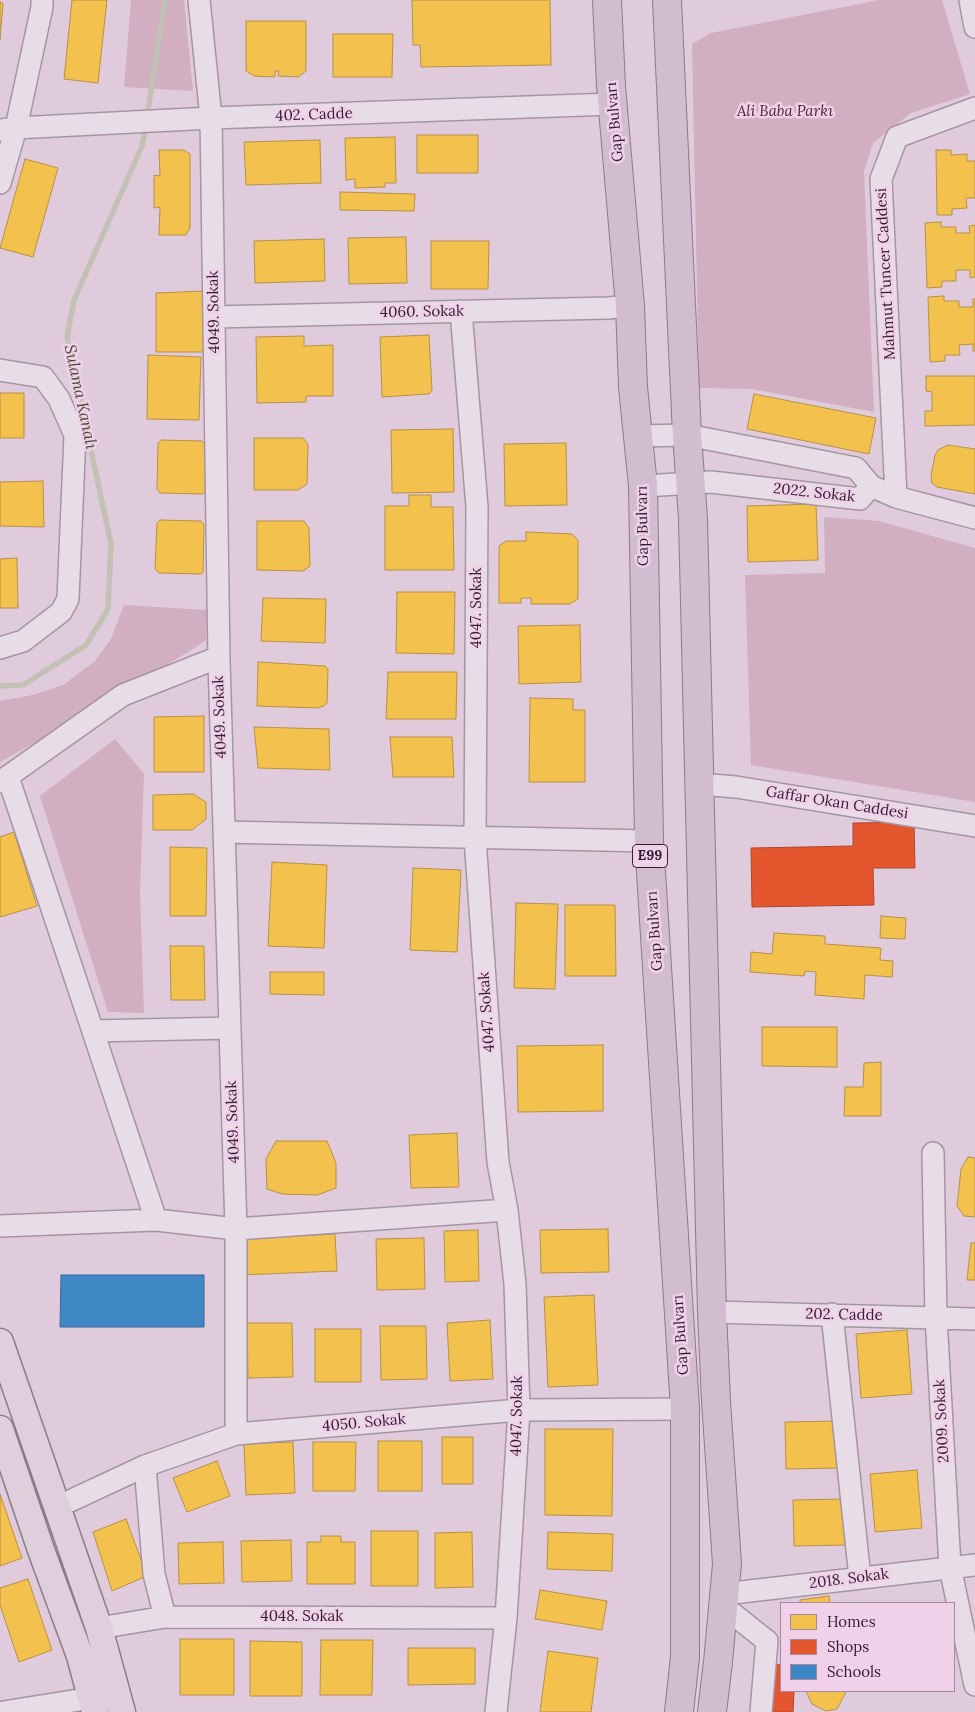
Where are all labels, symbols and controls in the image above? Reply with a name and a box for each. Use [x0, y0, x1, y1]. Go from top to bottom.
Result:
street label: Gap Bulvarı [603, 81, 627, 163]
park label: Ali Baba Parkı [737, 103, 833, 121]
street label: 402. Cadde [275, 105, 353, 125]
street label: Mahmut Tuncer Caddesi [873, 188, 899, 360]
street label: 4049. Sokak [204, 270, 224, 354]
street label: 4060. Sokak [380, 302, 464, 322]
water label: Sulama Kanalı [60, 343, 100, 451]
street label: 2022. Sokak [772, 480, 856, 506]
street label: Gap Bulvarı [633, 486, 653, 566]
street label: 4047. Sokak [468, 568, 486, 648]
street label: 4049. Sokak [210, 675, 230, 759]
street label: Gaffar Okan Caddesi [765, 783, 909, 823]
road number: E99 [632, 844, 668, 868]
street label: Gap Bulvarı [643, 890, 667, 972]
street label: 4047. Sokak [475, 971, 499, 1053]
street label: 4049. Sokak [223, 1080, 243, 1164]
street label: Gap Bulvarı [669, 1294, 693, 1376]
street label: 202. Cadde [805, 1305, 883, 1325]
street label: 4047. Sokak [507, 1376, 527, 1456]
street label: 2009. Sokak [931, 1379, 953, 1463]
street label: 4050. Sokak [322, 1410, 406, 1436]
street label: 2018. Sokak [808, 1565, 890, 1593]
legend [780, 1602, 955, 1692]
street label: 4048. Sokak [261, 1608, 343, 1626]
text: Homes [827, 1612, 876, 1631]
text: Shops [827, 1637, 869, 1656]
text: Schools [827, 1662, 881, 1681]

